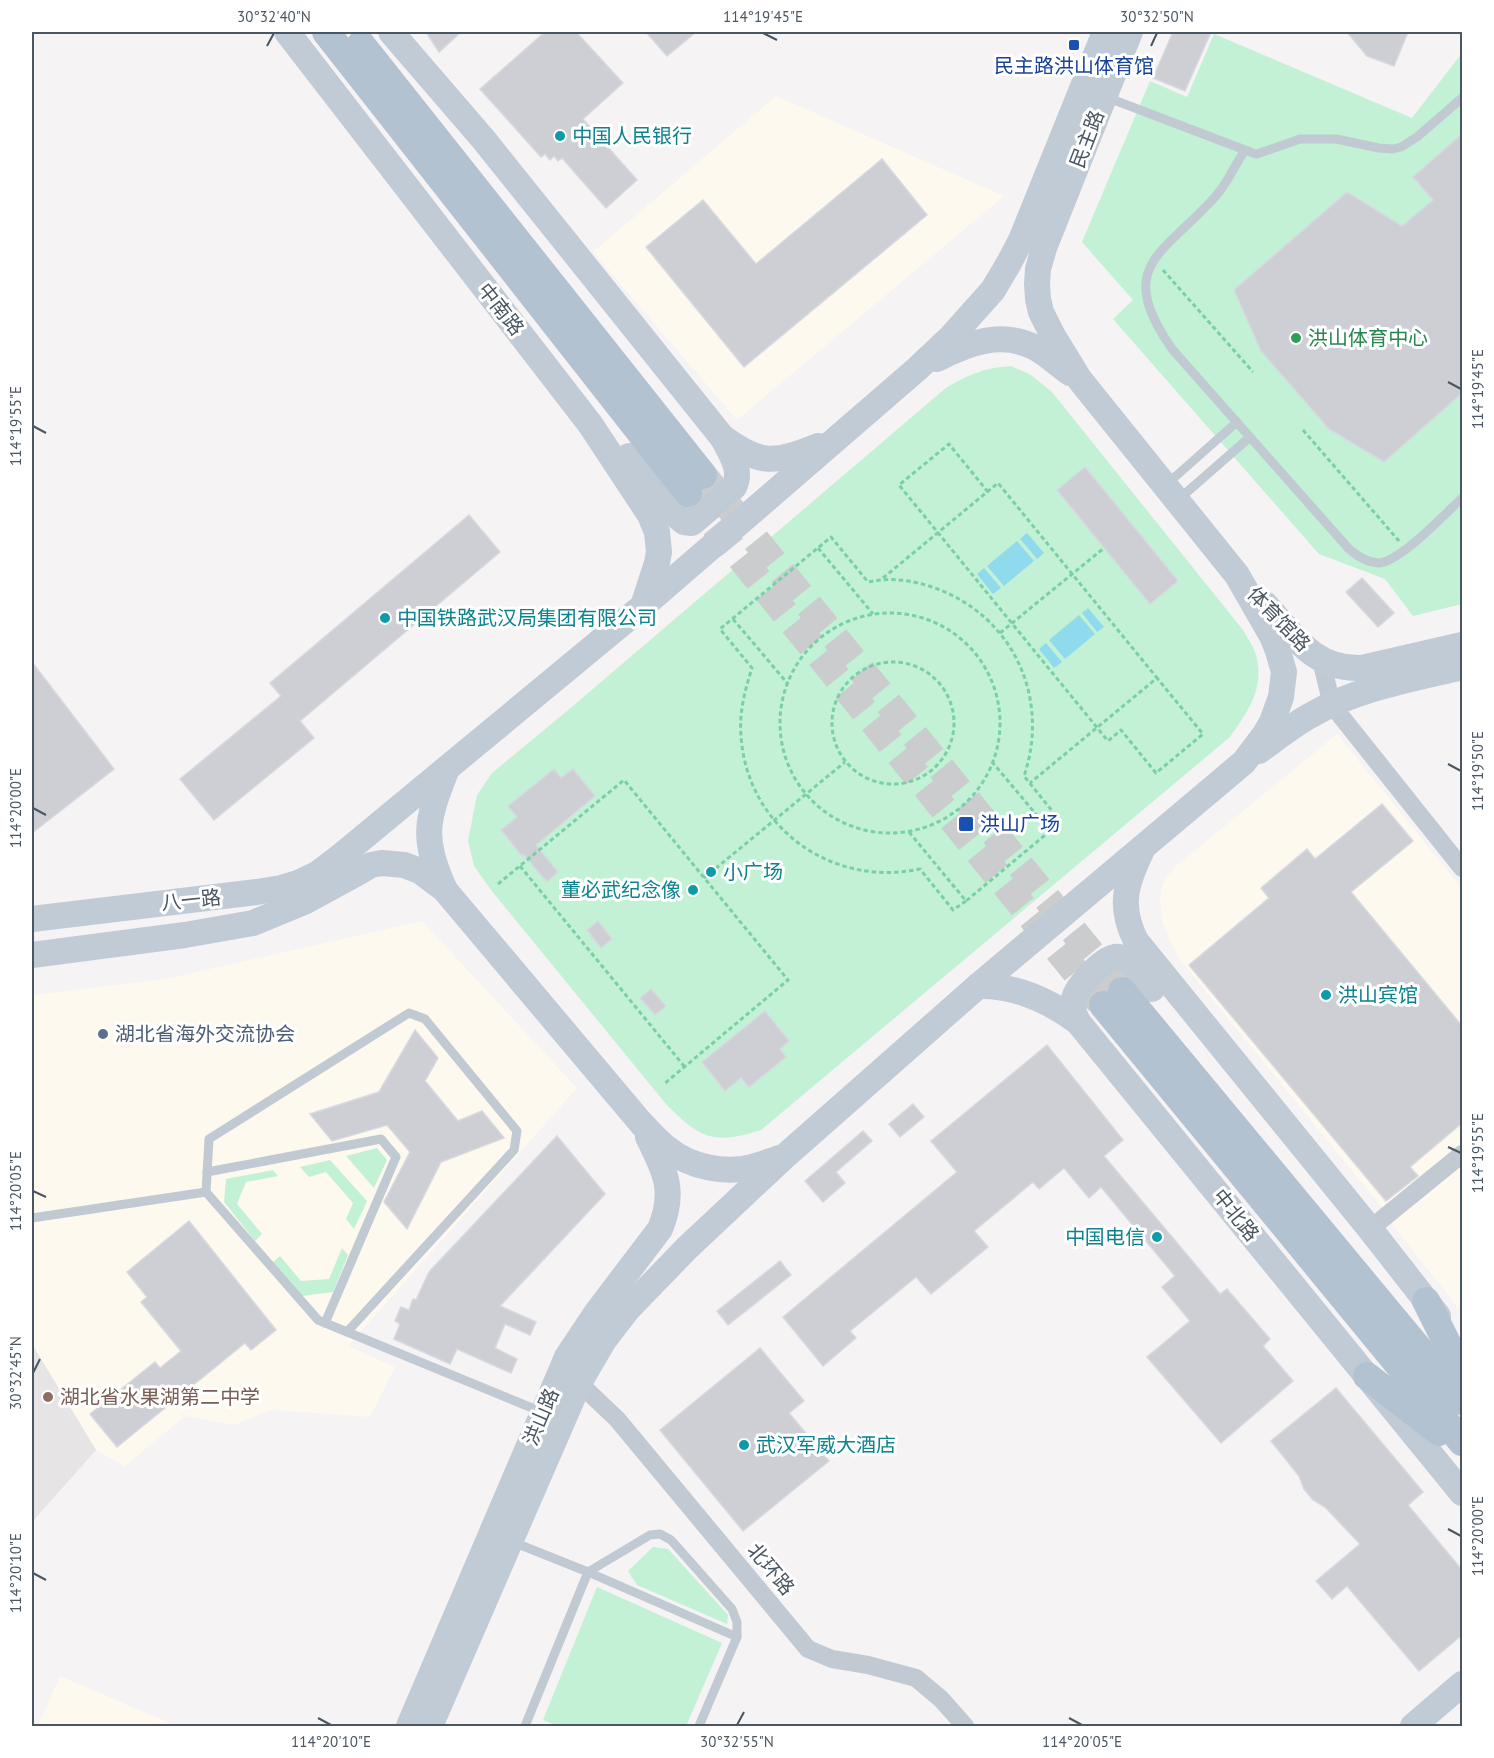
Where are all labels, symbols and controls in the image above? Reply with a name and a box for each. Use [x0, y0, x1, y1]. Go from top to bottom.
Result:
text: 30°32'40"N [237, 7, 311, 26]
text: 114°19'45"E [723, 7, 803, 26]
text: 30°32'50"N [1120, 7, 1194, 26]
marker: 民主路洪山体育馆 [1067, 38, 1081, 52]
place label: 民主路洪山体育馆 [994, 53, 1154, 79]
street label: 民主路 [1064, 106, 1110, 172]
place label: 中国人民银行 [572, 123, 692, 149]
marker: 中国人民银行 [553, 129, 567, 143]
street label: 中南路 [472, 277, 530, 341]
place label: 洪山体育中心 [1308, 325, 1428, 351]
marker: 洪山体育中心 [1289, 331, 1303, 345]
text: 114°19'45"E [1468, 349, 1487, 429]
text: 114°19'55"E [6, 386, 25, 466]
street label: 体育馆路 [1242, 581, 1316, 657]
place label: 中国铁路武汉局集团有限公司 [397, 605, 657, 631]
marker: 中国铁路武汉局集团有限公司 [378, 611, 392, 625]
text: 114°19'50"E [1468, 731, 1487, 811]
text: 114°20'00"E [6, 768, 25, 848]
place label: 洪山广场 [980, 811, 1060, 837]
marker: 洪山广场 [957, 815, 975, 833]
place label: 小广场 [723, 859, 783, 885]
marker: 小广场 [704, 865, 718, 879]
place label: 董必武纪念像 [561, 877, 681, 903]
marker: 董必武纪念像 [686, 883, 700, 897]
street label: 八一路 [160, 884, 222, 916]
place label: 洪山宾馆 [1338, 982, 1418, 1008]
marker: 洪山宾馆 [1319, 988, 1333, 1002]
place label: 湖北省海外交流协会 [115, 1021, 295, 1047]
marker: 湖北省海外交流协会 [96, 1027, 110, 1041]
text: 114°19'55"E [1468, 1113, 1487, 1193]
text: 114°20'05"E [6, 1151, 25, 1231]
street label: 中北路 [1207, 1184, 1265, 1246]
place label: 中国电信 [1065, 1224, 1145, 1250]
marker: 中国电信 [1150, 1230, 1164, 1244]
text: 30°32'45"N [6, 1336, 25, 1410]
place label: 湖北省水果湖第二中学 [60, 1384, 260, 1410]
street label: 洪山路 [517, 1384, 565, 1450]
marker: 湖北省水果湖第二中学 [41, 1390, 55, 1404]
place label: 武汉军威大酒店 [756, 1432, 896, 1458]
marker: 武汉军威大酒店 [737, 1438, 751, 1452]
text: 114°20'00"E [1468, 1496, 1487, 1576]
text: 114°20'10"E [6, 1533, 25, 1613]
street label: 北环路 [742, 1538, 800, 1600]
text: 114°20'10"E [291, 1732, 371, 1751]
text: 30°32'55"N [700, 1732, 774, 1751]
text: 114°20'05"E [1042, 1732, 1122, 1751]

